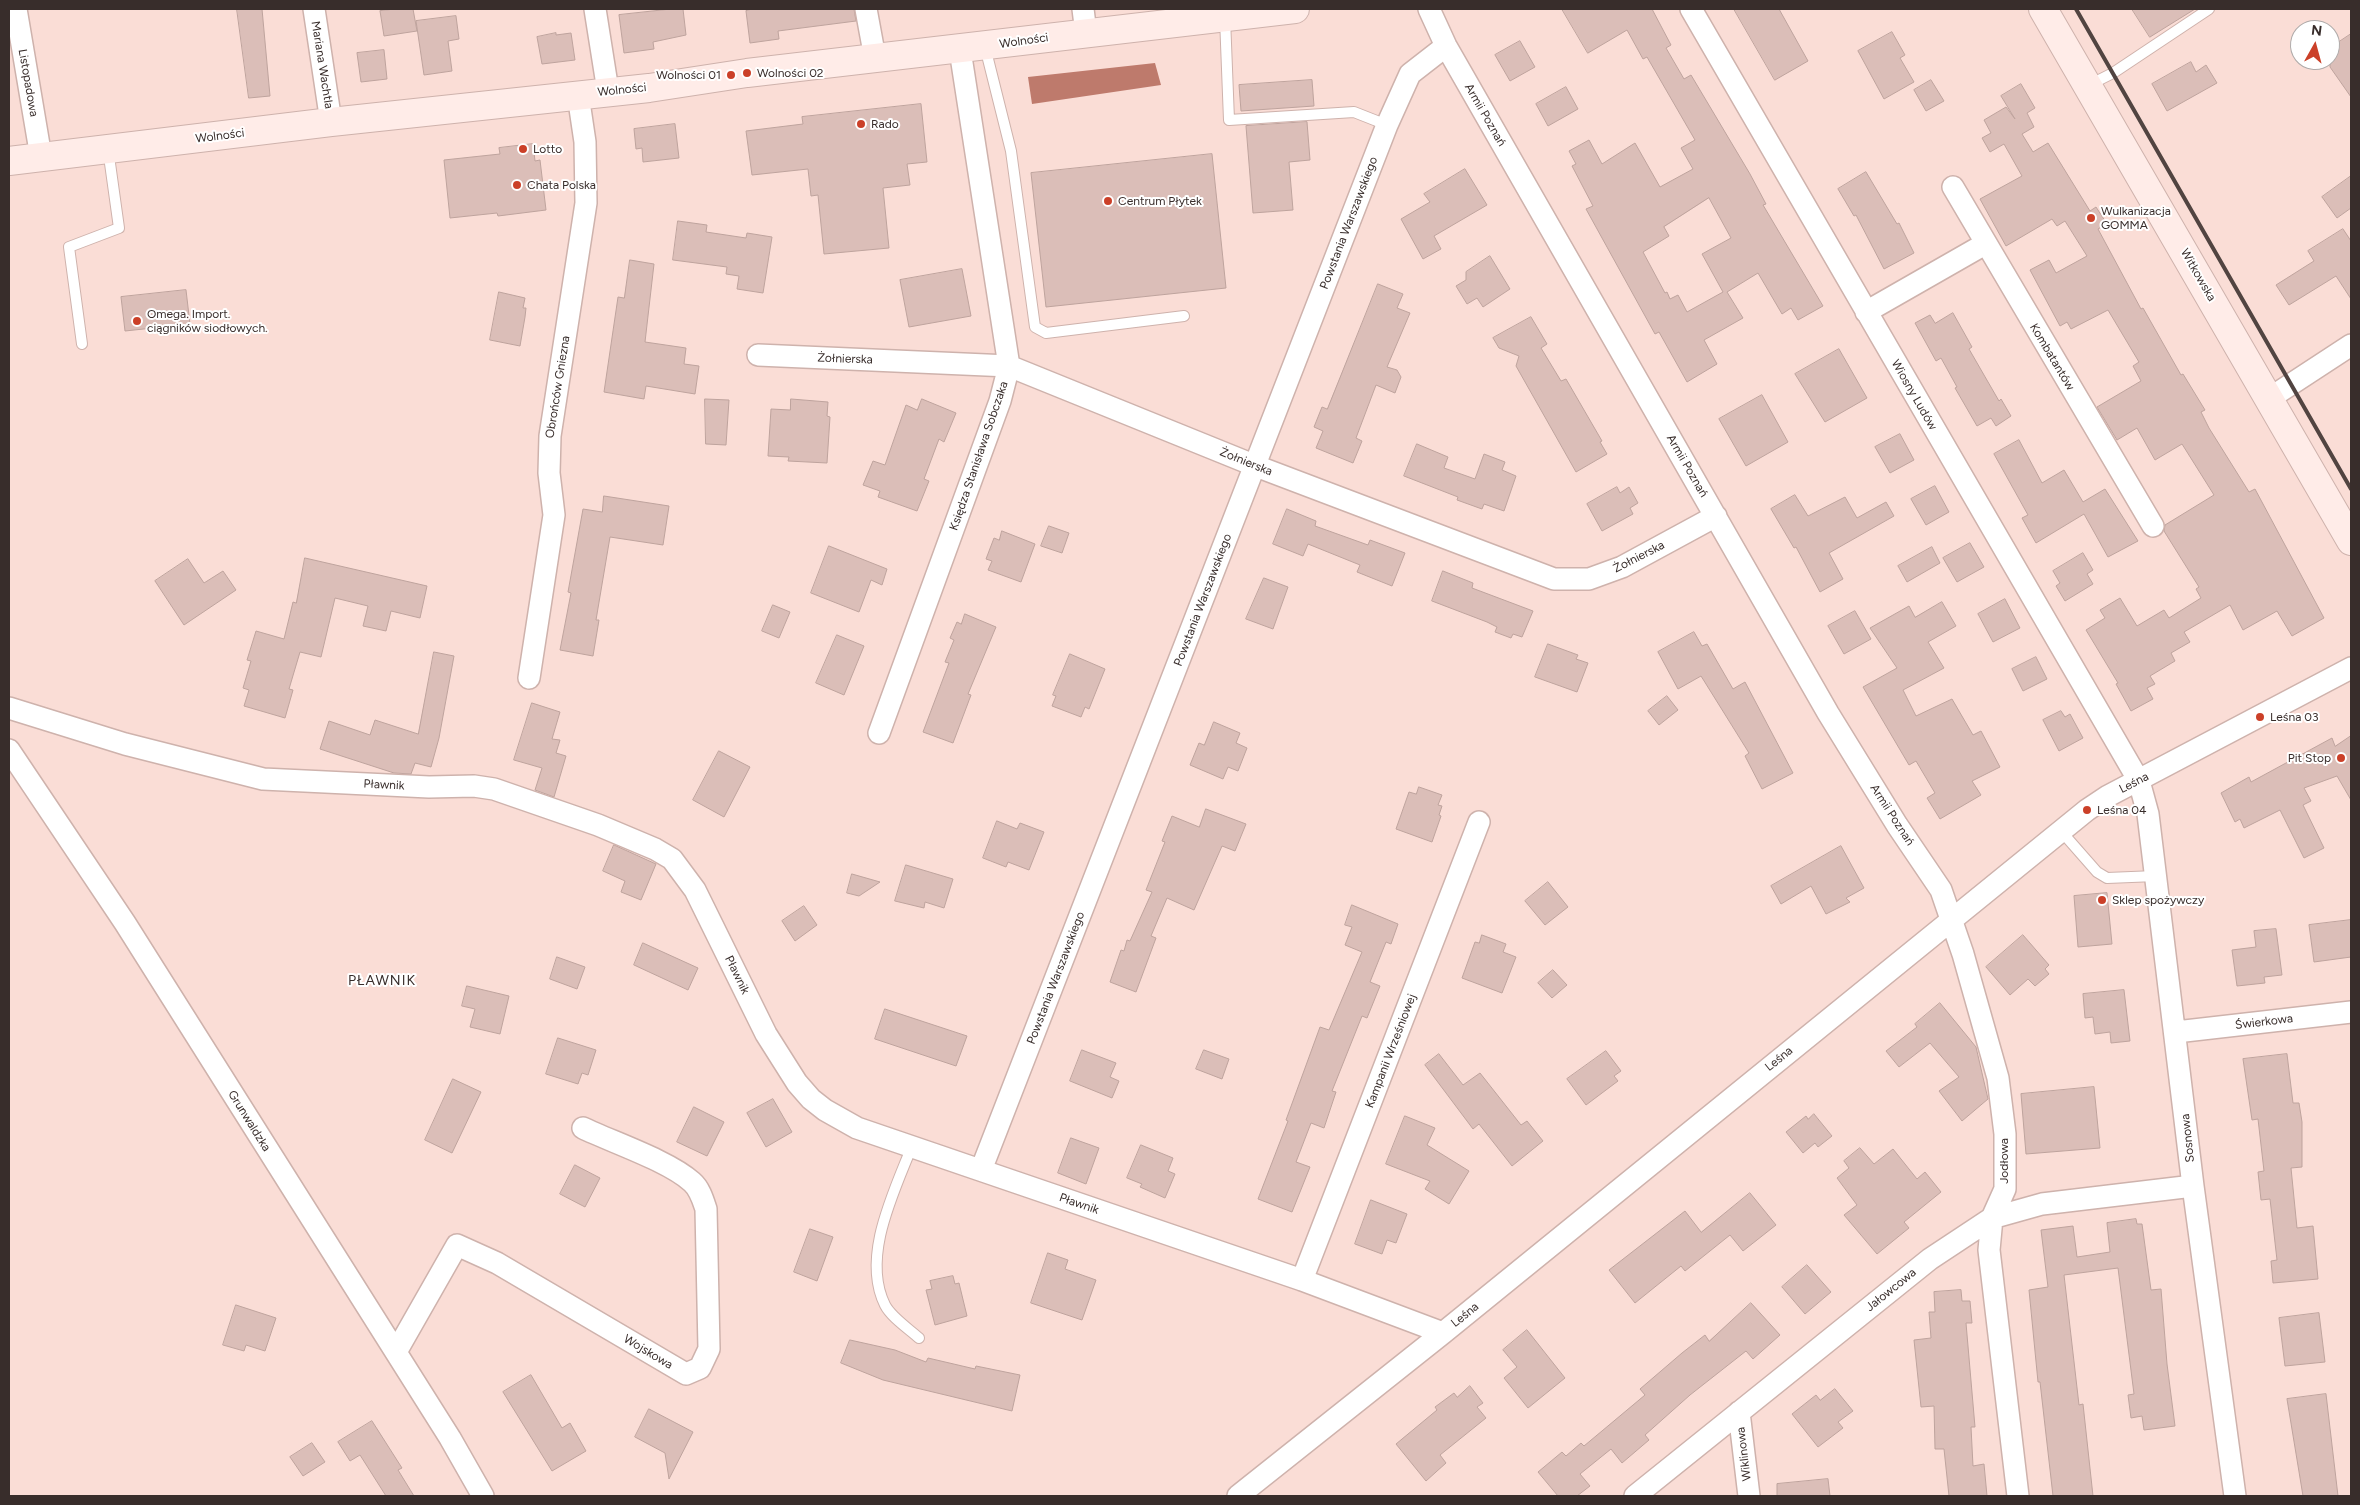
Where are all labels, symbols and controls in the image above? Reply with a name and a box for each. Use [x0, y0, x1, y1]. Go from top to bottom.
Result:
street label: Mariana Wachtla [308, 20, 336, 110]
north arrow [2290, 20, 2340, 70]
text: N [2310, 22, 2323, 40]
street label: Wolności [999, 30, 1049, 52]
street label: Listopadowa [15, 48, 41, 118]
place label: Wolności 02 [757, 66, 824, 80]
marker: Wolności 02 [741, 67, 753, 79]
place label: Wolności 01 [656, 68, 721, 82]
marker: Wolności 01 [725, 69, 737, 81]
street label: Wolności [597, 80, 647, 100]
street label: Armii Poznań [1461, 81, 1509, 149]
place label: Rado [871, 117, 899, 131]
marker: Rado [855, 118, 867, 130]
street label: Wolności [195, 126, 245, 146]
place label: Lotto [533, 142, 562, 156]
marker: Lotto [517, 143, 529, 155]
street label: Powstania Warszawskiego [1317, 155, 1381, 291]
place label: Chata Polska [527, 178, 596, 192]
marker: Chata Polska [511, 179, 523, 191]
place label: Centrum Płytek [1118, 194, 1202, 208]
marker: Centrum Płytek [1102, 195, 1114, 207]
place label: Wulkanizacja GOMMA [2101, 204, 2171, 232]
marker: Wulkanizacja GOMMA [2085, 212, 2097, 224]
street label: Witkowska [2177, 246, 2219, 304]
place label: Omega. Import. ciągników siodłowych. [147, 307, 268, 335]
marker: Omega. Import. ciągników siodłowych. [131, 315, 143, 327]
street label: Kombatantów [2026, 321, 2078, 393]
street label: Obrońców Gniezna [543, 335, 573, 439]
street label: Żołnierska [817, 351, 873, 367]
street label: Wiosny Ludów [1888, 357, 1940, 433]
street label: Księdza Stanisława Sobczaka [947, 380, 1011, 532]
street label: Armii Poznań [1663, 432, 1711, 500]
street label: Żołnierska [1218, 445, 1274, 479]
street label: Powstania Warszawskiego [1171, 532, 1235, 668]
street label: Żołnierska [1611, 538, 1667, 576]
place label: Leśna 03 [2270, 710, 2318, 724]
marker: Leśna 03 [2254, 711, 2266, 723]
place label: Pit Stop [2288, 751, 2331, 765]
marker: Pit Stop [2335, 752, 2347, 764]
street label: Leśna [2117, 769, 2151, 797]
street label: Pławnik [363, 777, 405, 793]
street label: Armii Poznań [1867, 782, 1917, 848]
place label: Leśna 04 [2097, 803, 2146, 817]
marker: Leśna 04 [2081, 804, 2093, 816]
place label: Sklep spożywczy [2112, 893, 2204, 907]
marker: Sklep spożywczy [2096, 894, 2108, 906]
street label: Powstania Warszawskiego [1024, 910, 1088, 1046]
street label: Pławnik [722, 953, 752, 997]
district label: PŁAWNIK [347, 973, 417, 989]
street label: Kampanii Wrześniowej [1363, 992, 1419, 1110]
street label: Świerkowa [2234, 1011, 2294, 1033]
street label: Leśna [1762, 1044, 1796, 1074]
street label: Grunwaldzka [225, 1088, 273, 1154]
street label: Sosnowa [2178, 1113, 2198, 1163]
street label: Jodłowa [1997, 1138, 2011, 1184]
street label: Pławnik [1057, 1191, 1101, 1217]
street label: Jałowcowa [1863, 1265, 1919, 1315]
street label: Leśna [1448, 1300, 1482, 1330]
street label: Wojskowa [621, 1332, 675, 1372]
street label: Wiklinowa [1734, 1426, 1754, 1482]

